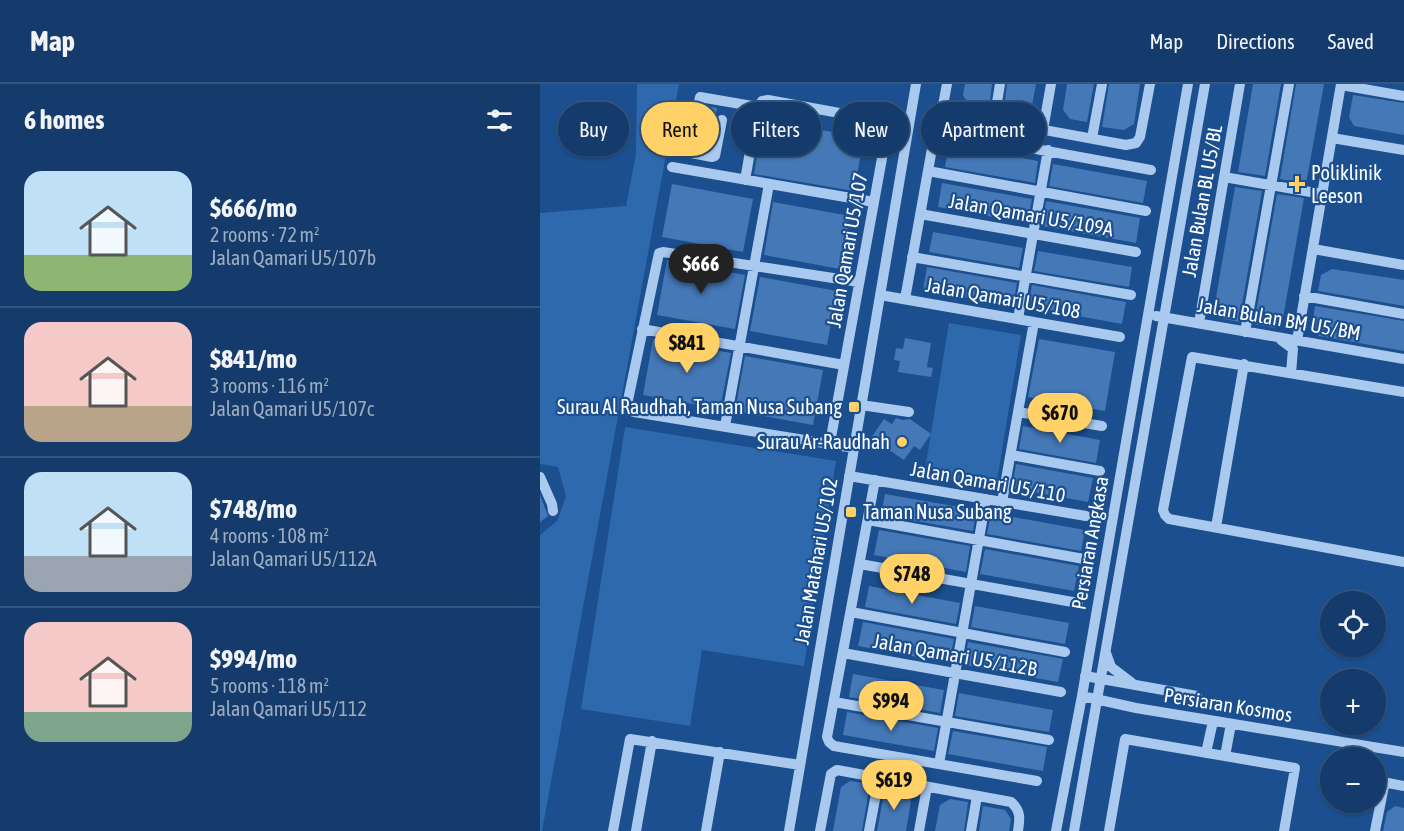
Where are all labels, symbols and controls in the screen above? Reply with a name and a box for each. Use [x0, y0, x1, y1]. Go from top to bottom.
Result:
text: Map [30, 25, 75, 57]
text: Map [1149, 29, 1183, 53]
text: Directions [1216, 29, 1295, 53]
text: Saved [1328, 29, 1374, 53]
chip: Buy [558, 102, 629, 156]
chip: Rent [641, 102, 719, 156]
chip: Filters [731, 102, 821, 156]
chip: New [833, 102, 909, 156]
chip: Apartment [921, 102, 1046, 156]
icon: filters [483, 104, 516, 137]
text: 6 homes [24, 105, 104, 135]
street label: Jalan Bulan BL U5/BL [1177, 123, 1226, 279]
place label: Poliklinik Leeson [1311, 161, 1382, 207]
street label: Jalan Qamari U5/107 [822, 171, 871, 329]
marker: Poliklinik Leeson [1288, 175, 1306, 193]
street label: Jalan Qamari U5/109A [947, 189, 1115, 240]
text: $666/mo [210, 193, 297, 223]
icon: home [72, 195, 144, 267]
text: 2 rooms · 72 m² [210, 223, 320, 246]
pin: $666 [665, 244, 737, 295]
text: Jalan Qamari U5/107b [210, 246, 376, 269]
text: $666 [683, 252, 719, 275]
street label: Jalan Qamari U5/108 [924, 273, 1082, 322]
street label: Jalan Bulan BM U5/BM [1196, 293, 1363, 344]
pin: $841 [651, 323, 723, 374]
text: $841 [669, 331, 705, 354]
text: $841/mo [210, 344, 297, 374]
icon: home [72, 346, 144, 418]
text: 3 rooms · 116 m² [210, 374, 329, 397]
pin: $670 [1024, 393, 1096, 444]
place label: Surau Al Raudhah, Taman Nusa Subang [557, 395, 842, 418]
text: Jalan Qamari U5/107c [210, 397, 374, 420]
marker: Surau Al Raudhah, Taman Nusa Subang [847, 400, 861, 414]
text: $670 [1042, 401, 1078, 424]
place label: Surau Ar-Raudhah [757, 430, 890, 453]
marker: Surau Ar-Raudhah [895, 435, 909, 449]
street label: Jalan Qamari U5/110 [909, 457, 1067, 506]
street label: Persiaran Angkasa [1066, 474, 1113, 612]
street label: Jalan Matahari U5/102 [790, 476, 841, 646]
text: $748/mo [210, 494, 297, 524]
icon: home [72, 496, 144, 568]
place label: Taman Nusa Subang [863, 500, 1012, 523]
marker: Taman Nusa Subang [844, 505, 858, 519]
text: 4 rooms · 108 m² [210, 524, 329, 547]
text: Jalan Qamari U5/112A [210, 547, 377, 570]
pin: $748 [876, 554, 948, 605]
text: $748 [894, 562, 930, 585]
map controls [1320, 591, 1386, 813]
button: locate [1320, 591, 1386, 657]
street label: Jalan Qamari U5/112B [871, 629, 1039, 680]
text: $994/mo [210, 644, 297, 674]
icon: home [72, 646, 144, 718]
button: + [1320, 669, 1386, 735]
text: 5 rooms · 118 m² [210, 674, 329, 697]
pin: $994 [855, 681, 927, 732]
street label: Persiaran Kosmos [1162, 683, 1294, 726]
text: $994 [873, 689, 909, 712]
text: Jalan Qamari U5/112 [210, 697, 367, 720]
button: − [1320, 747, 1386, 813]
pin: $619 [858, 760, 930, 811]
text: $619 [876, 768, 912, 791]

